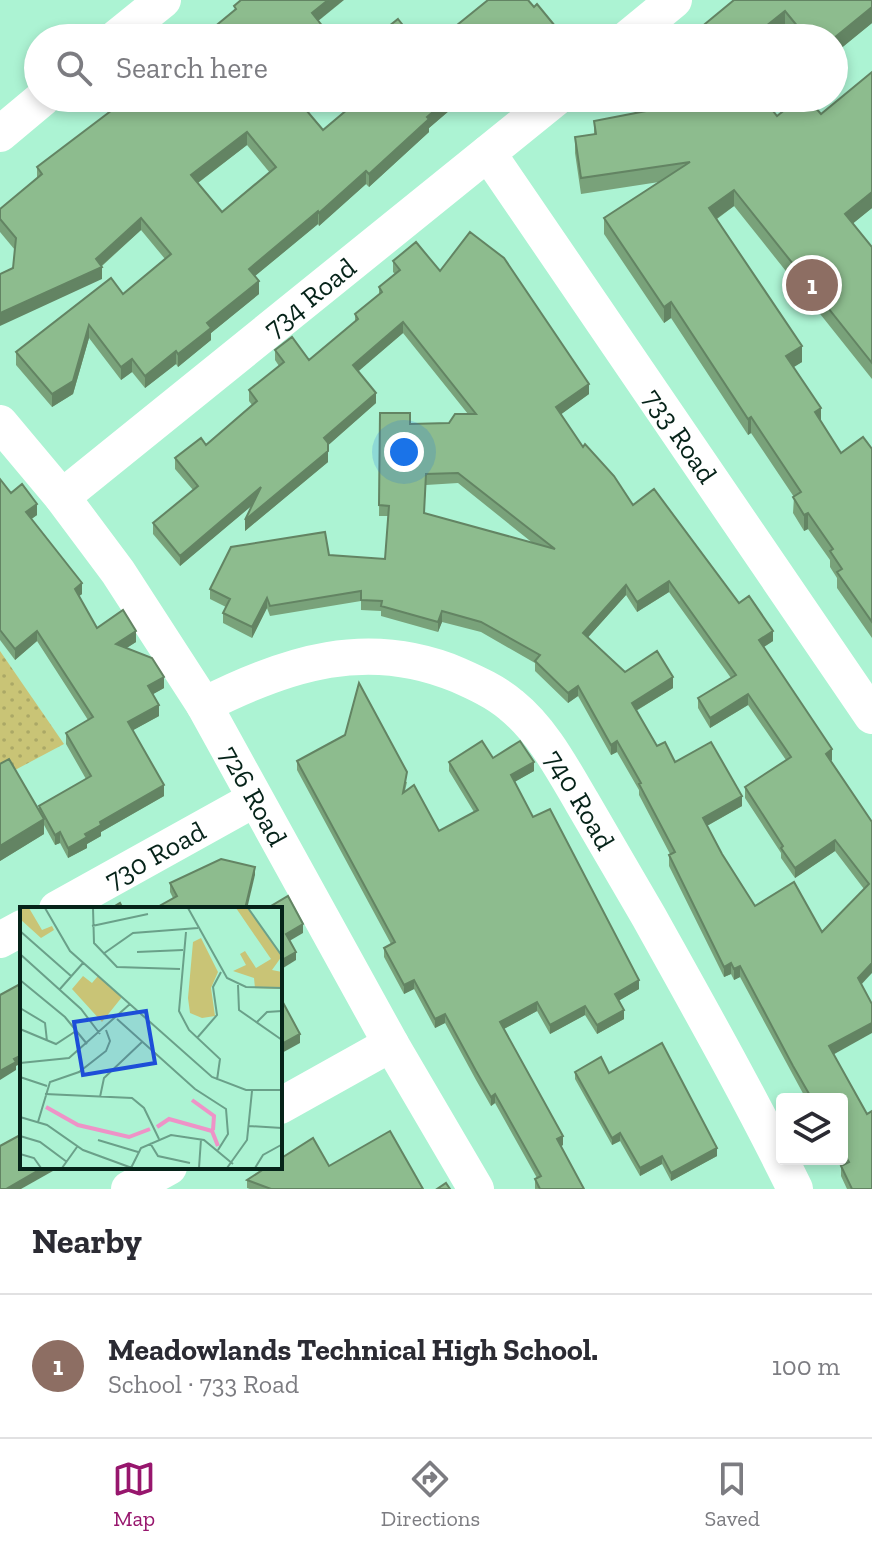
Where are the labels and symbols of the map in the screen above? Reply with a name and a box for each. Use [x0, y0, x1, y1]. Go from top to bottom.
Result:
street label: 734 Road [257, 250, 362, 344]
pin: 1 [786, 255, 838, 315]
street label: 733 Road [637, 382, 725, 489]
your location [384, 432, 424, 472]
street label: 726 Road [213, 740, 295, 851]
street label: 740 Road [538, 743, 622, 855]
street label: 730 Road [99, 814, 211, 896]
inset map [20, 907, 282, 1169]

